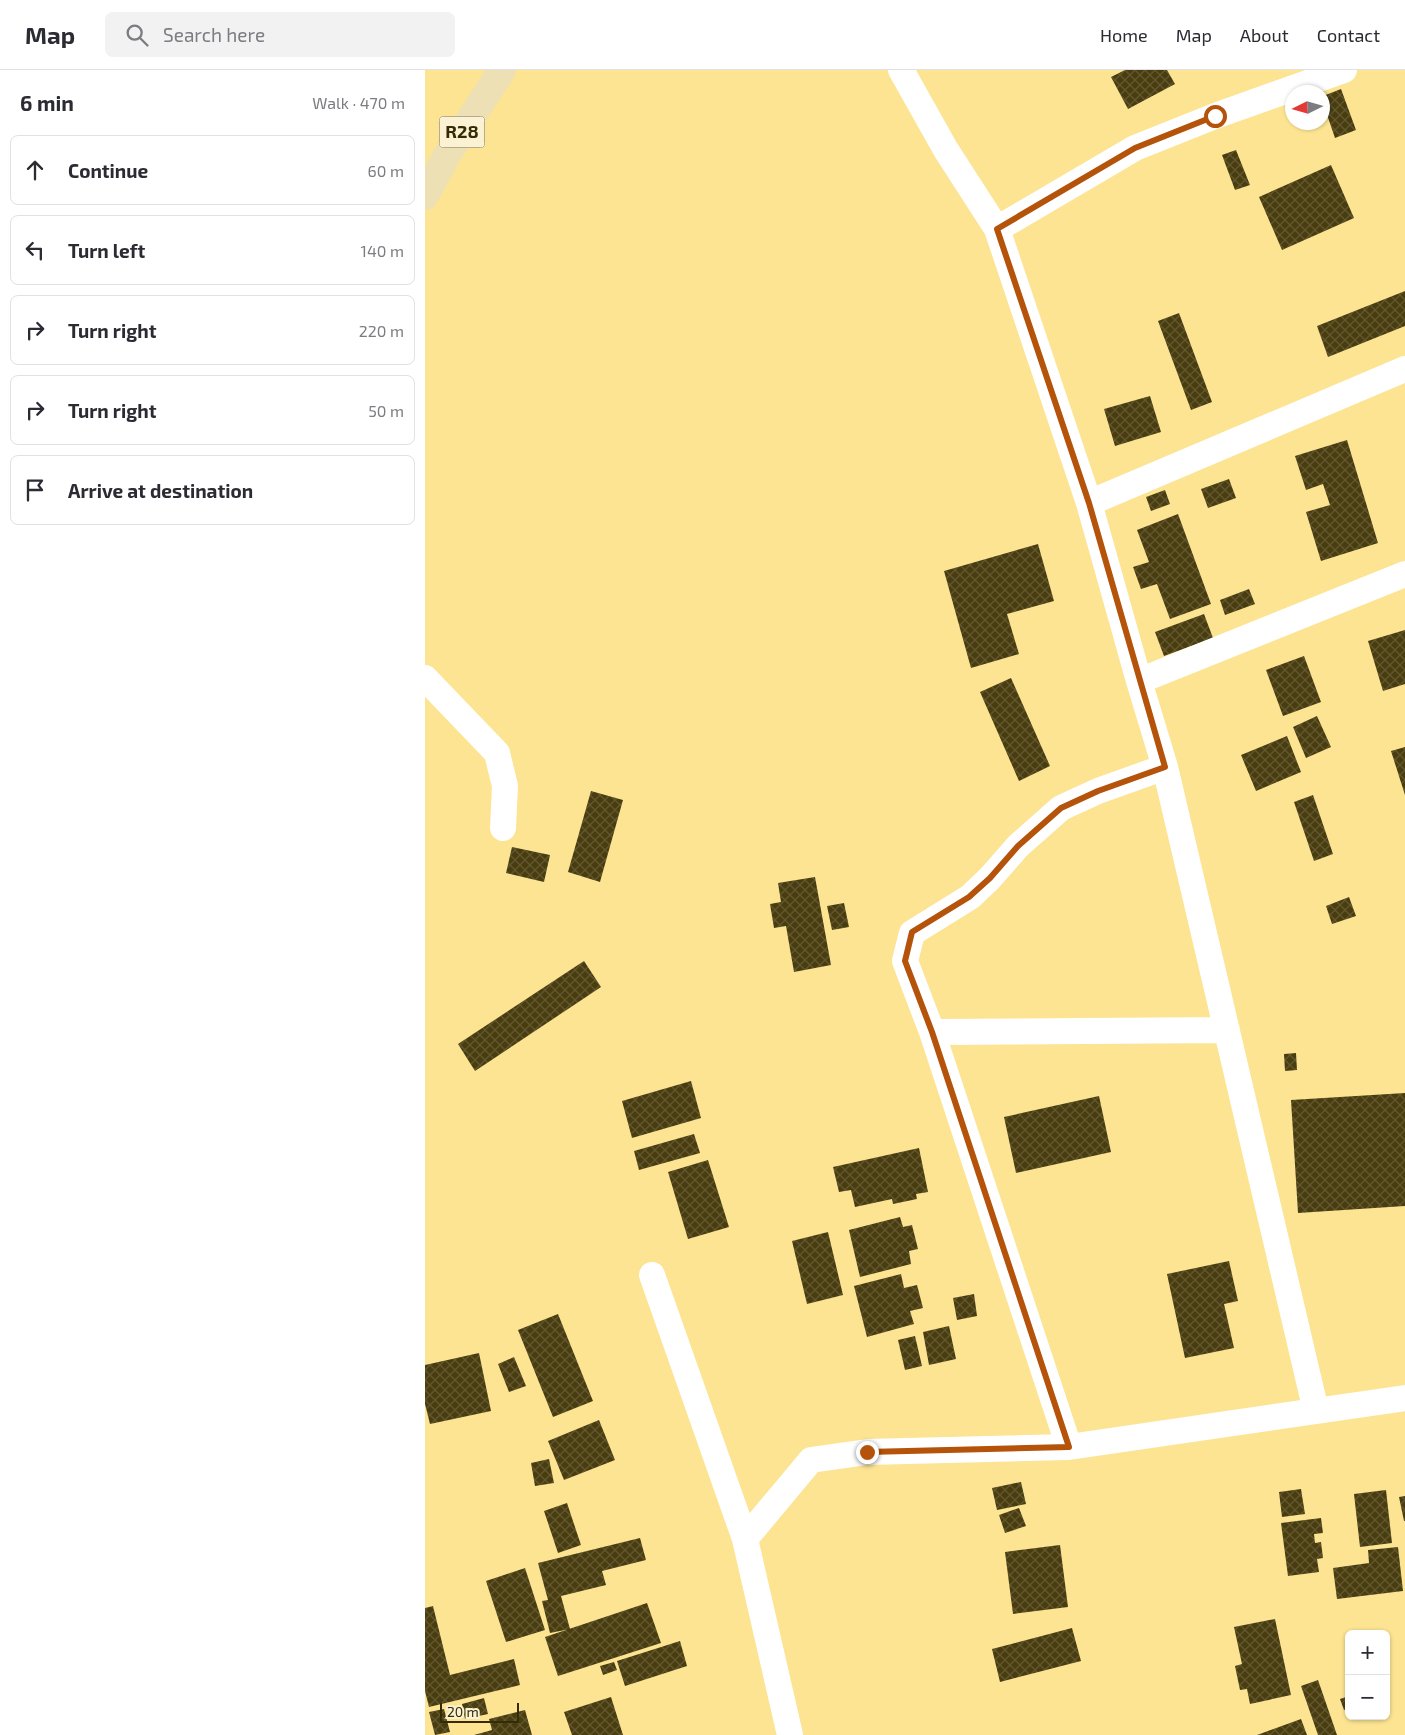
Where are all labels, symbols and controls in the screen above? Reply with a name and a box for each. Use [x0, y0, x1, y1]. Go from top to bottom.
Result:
search box [105, 12, 455, 57]
text: Map [25, 20, 75, 49]
icon: search [123, 21, 151, 49]
text: Search here [163, 23, 265, 46]
text: Home [1100, 24, 1148, 46]
text: Map [1176, 24, 1212, 46]
text: About [1240, 24, 1289, 46]
text: Contact [1317, 24, 1380, 46]
north arrow [1285, 85, 1330, 130]
text: 6 min [20, 90, 74, 115]
text: Walk · 470 m [312, 93, 405, 112]
route start [1204, 105, 1227, 128]
road number: R28 [440, 116, 485, 148]
icon: ahead [21, 156, 49, 184]
text: Continue [68, 159, 148, 182]
text: 60 m [368, 161, 404, 180]
icon: left [21, 236, 49, 264]
text: Turn left [68, 239, 145, 262]
text: 140 m [361, 241, 404, 260]
icon: right [21, 316, 49, 344]
text: Turn right [68, 319, 156, 342]
text: 220 m [359, 321, 404, 340]
icon: right [21, 396, 49, 424]
text: Turn right [68, 399, 156, 422]
text: 50 m [368, 401, 404, 420]
icon: arrive [21, 476, 49, 504]
text: Arrive at destination [68, 479, 253, 502]
route end [856, 1441, 879, 1464]
map controls [1345, 1630, 1390, 1720]
button: + [1345, 1630, 1390, 1675]
button: − [1345, 1675, 1390, 1720]
scale bar [440, 1700, 519, 1723]
text: 20 m [447, 1703, 479, 1720]

